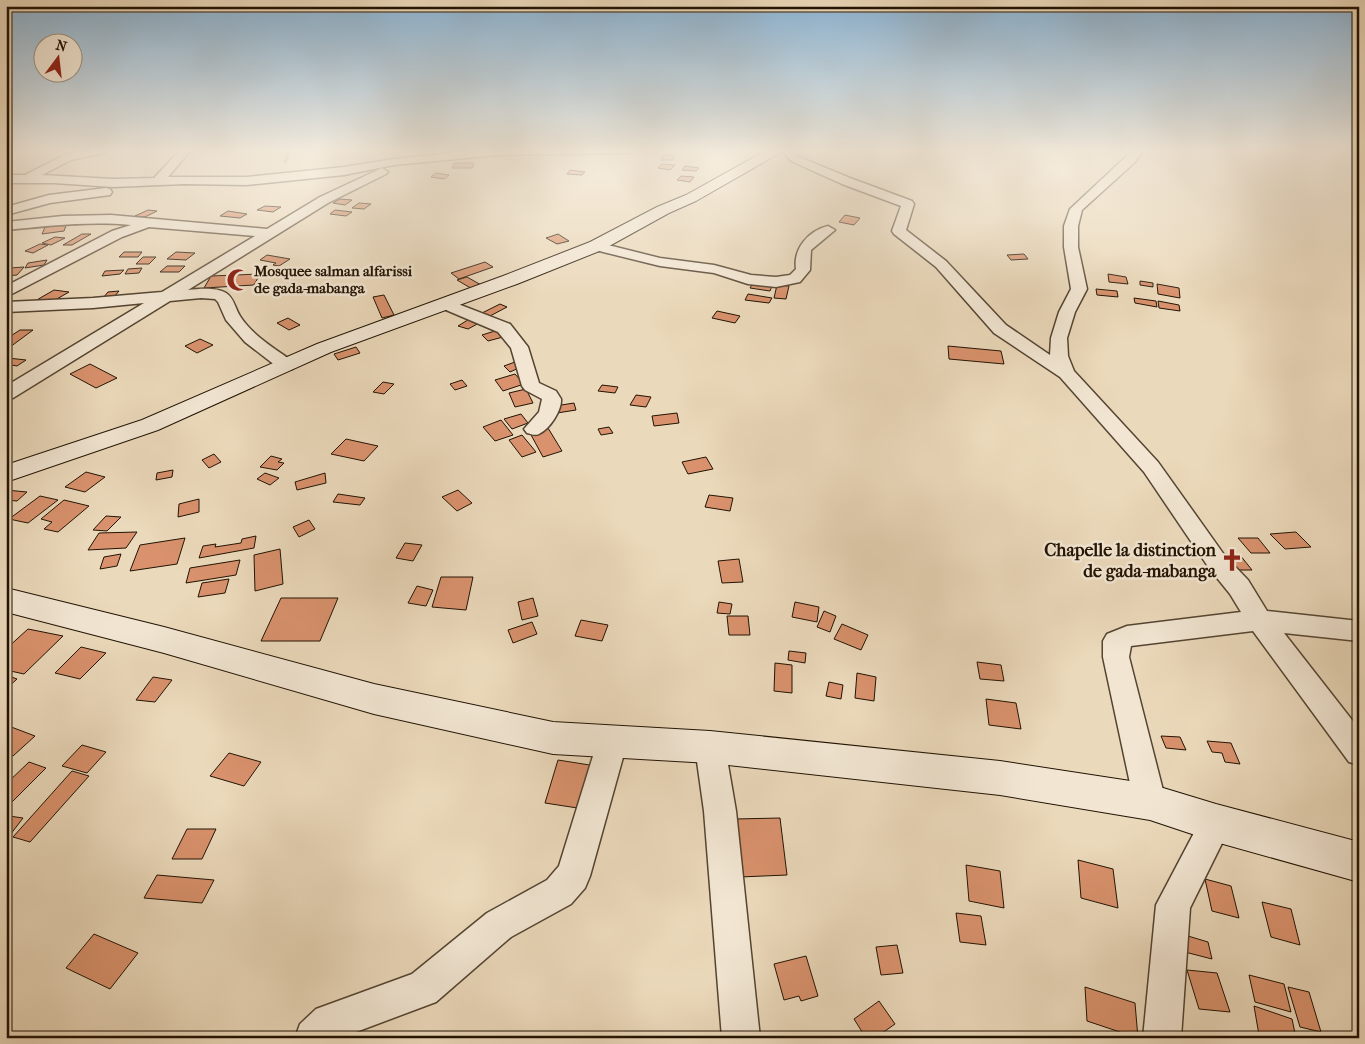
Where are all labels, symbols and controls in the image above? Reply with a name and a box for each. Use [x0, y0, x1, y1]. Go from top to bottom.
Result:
north arrow [32, 32, 82, 82]
text: N [54, 36, 69, 56]
place label: Mosquee salman alfarissi de gada-mabanga [253, 262, 413, 297]
mosque icon: Mosquee salman alfarissi de gada-mabanga [225, 267, 251, 293]
place label: Chapelle la distinction de gada-mabanga [1044, 540, 1217, 582]
church icon: Chapelle la distinction de gada-mabanga [1219, 547, 1245, 573]

